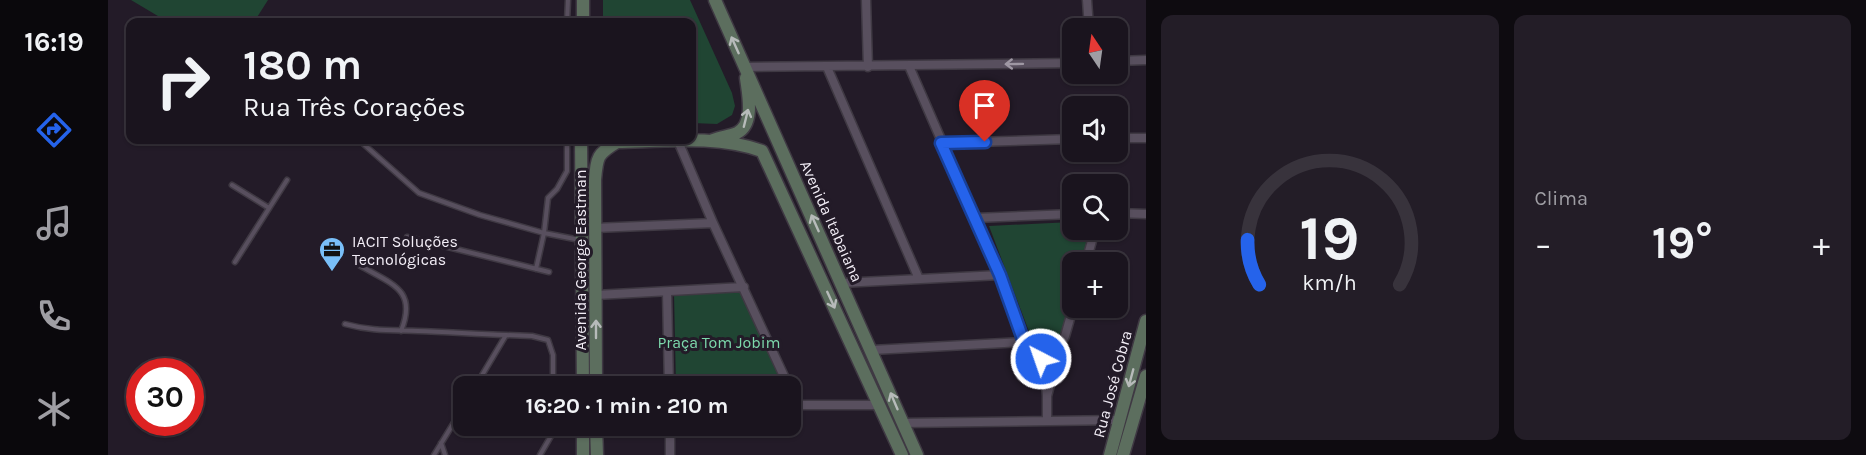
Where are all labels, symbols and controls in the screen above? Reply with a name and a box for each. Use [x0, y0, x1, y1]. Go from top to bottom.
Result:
north arrow [1062, 18, 1128, 84]
map controls [1062, 18, 1128, 318]
text: 16:19 [24, 26, 84, 58]
one-way arrow [729, 36, 740, 54]
text: 180 m [243, 40, 362, 90]
icon: right [144, 42, 222, 120]
one-way arrow [1005, 58, 1025, 69]
pin [959, 80, 1010, 142]
icon: arrive [968, 89, 1001, 122]
text: Rua Três Corações [243, 91, 466, 123]
button: sound [1062, 96, 1128, 162]
icon: directions [33, 109, 75, 151]
one-way arrow [740, 109, 752, 128]
street label: Avenida Itabaiana [796, 157, 867, 285]
street label: Avenida George Eastman [571, 169, 590, 351]
button: search [1062, 174, 1128, 240]
text: Clima [1535, 187, 1588, 210]
icon: music [33, 202, 75, 244]
text: 19 [1300, 202, 1360, 275]
one-way arrow [808, 215, 820, 233]
text: 19° [1652, 217, 1713, 269]
text: − [1535, 225, 1552, 263]
text: + [1813, 225, 1830, 263]
place label: IACIT Soluções Tecnológicas [352, 232, 458, 269]
office icon: IACIT Soluções Tecnológicas [317, 235, 347, 273]
button: + [1062, 252, 1128, 318]
text: km/h [1303, 270, 1357, 295]
one-way arrow [825, 290, 837, 308]
icon: phone [33, 295, 75, 337]
one-way arrow [590, 319, 602, 339]
position arrow [1009, 327, 1073, 391]
street label: Rua José Cobra [1089, 328, 1136, 440]
park label: Praça Tom Jobim [658, 333, 780, 352]
speed limit sign: 30 [126, 358, 204, 436]
one-way arrow [1124, 368, 1136, 387]
icon: climate [33, 388, 75, 430]
text: 16:20 · 1 min · 210 m [526, 393, 728, 419]
one-way arrow [888, 393, 899, 411]

